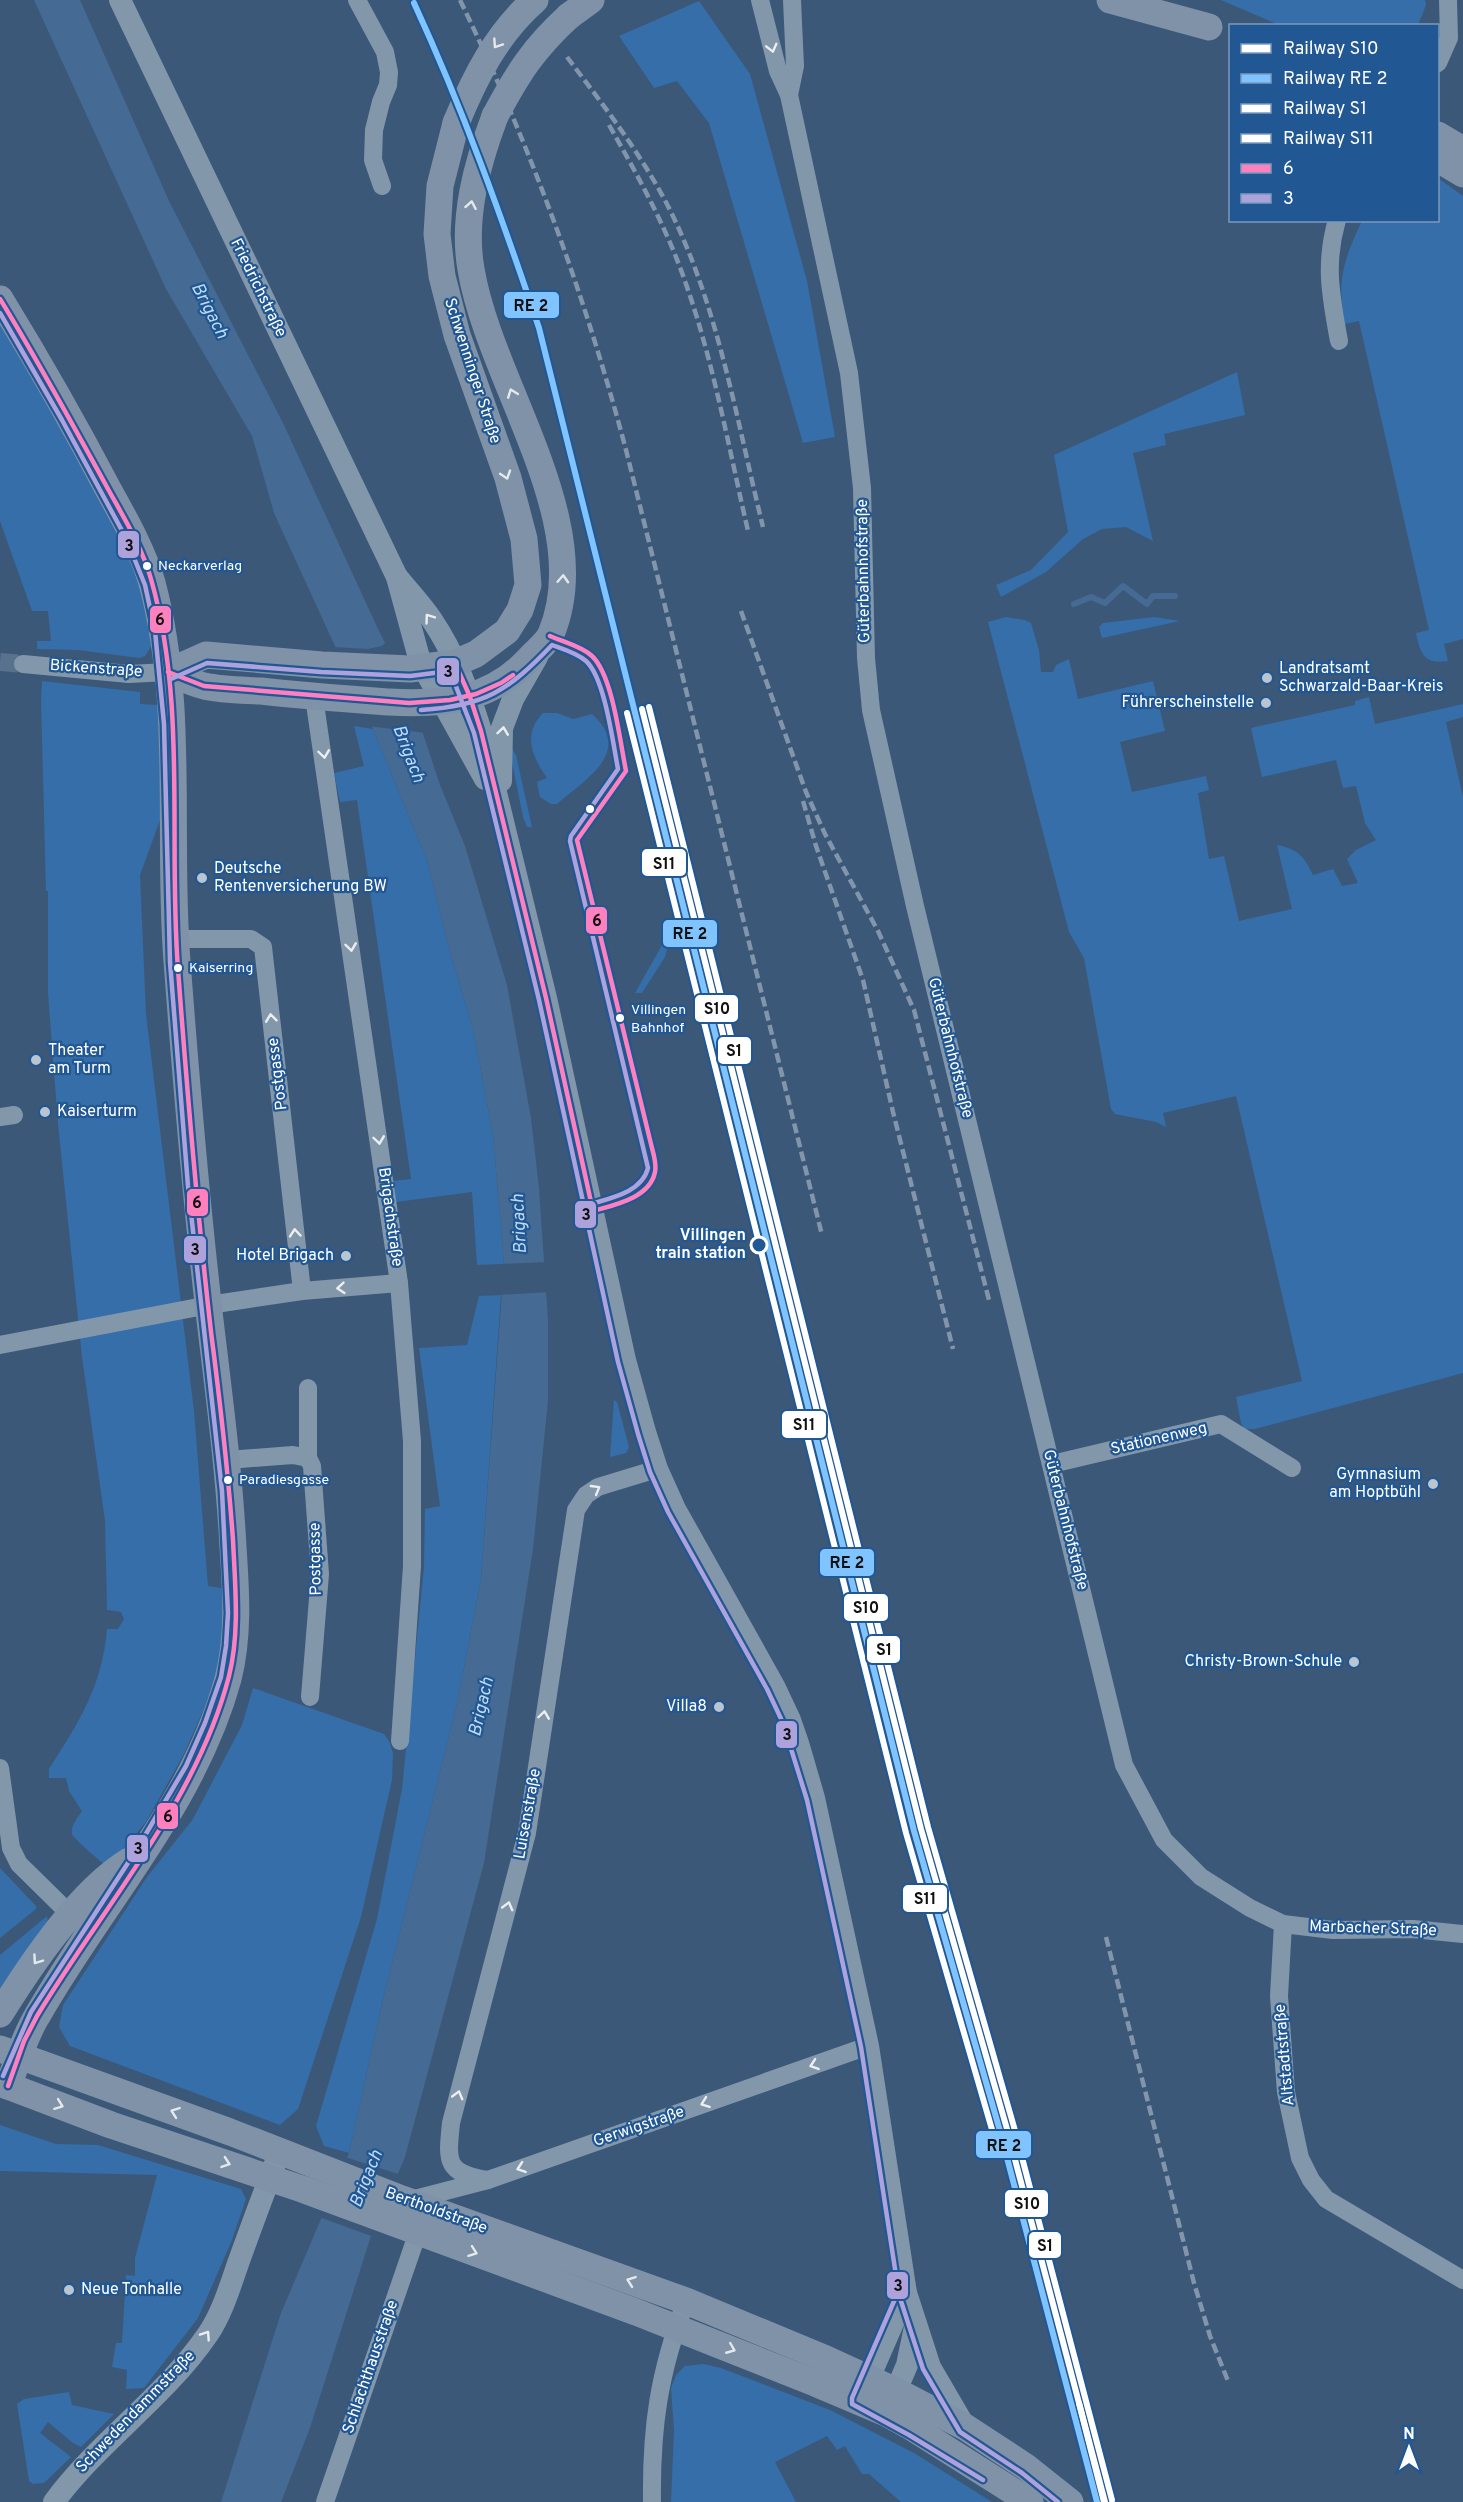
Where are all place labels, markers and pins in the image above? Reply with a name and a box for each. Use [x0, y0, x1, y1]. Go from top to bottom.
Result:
place label: Neckarverlag [158, 558, 242, 575]
marker: Neckarverlag [141, 560, 153, 572]
place label: Landratsamt Schwarzald-Baar-Kreis [1279, 659, 1443, 697]
marker: Landratsamt Schwarzald-Baar-Kreis [1260, 671, 1274, 685]
place label: Führerscheinstelle [1121, 693, 1254, 713]
marker: Führerscheinstelle [1259, 696, 1273, 710]
unlabelled marker [584, 803, 596, 815]
place label: Deutsche Rentenversicherung BW [214, 859, 387, 897]
marker: Deutsche Rentenversicherung BW [195, 871, 209, 885]
place label: Kaiserring [189, 960, 253, 977]
marker: Kaiserring [172, 962, 184, 974]
place label: Villingen Bahnhof [631, 1002, 686, 1037]
marker: Villingen Bahnhof [614, 1012, 626, 1024]
place label: Theater am Turm [48, 1041, 111, 1079]
marker: Theater am Turm [29, 1053, 43, 1067]
place label: Kaiserturm [57, 1102, 137, 1122]
marker: Kaiserturm [38, 1105, 52, 1119]
place label: Villingen train station [656, 1226, 746, 1264]
marker: Villingen train station [750, 1236, 768, 1254]
place label: Hotel Brigach [236, 1246, 334, 1266]
marker: Hotel Brigach [339, 1249, 353, 1263]
place label: Gymnasium am Hoptbühl [1329, 1465, 1421, 1503]
place label: Paradiesgasse [239, 1472, 329, 1489]
marker: Paradiesgasse [222, 1474, 234, 1486]
marker: Gymnasium am Hoptbühl [1426, 1477, 1440, 1491]
place label: Christy-Brown-Schule [1185, 1652, 1342, 1672]
marker: Christy-Brown-Schule [1347, 1655, 1361, 1669]
place label: Villa8 [666, 1697, 707, 1717]
marker: Villa8 [712, 1700, 726, 1714]
place label: Neue Tonhalle [81, 2280, 182, 2300]
marker: Neue Tonhalle [62, 2283, 76, 2297]

